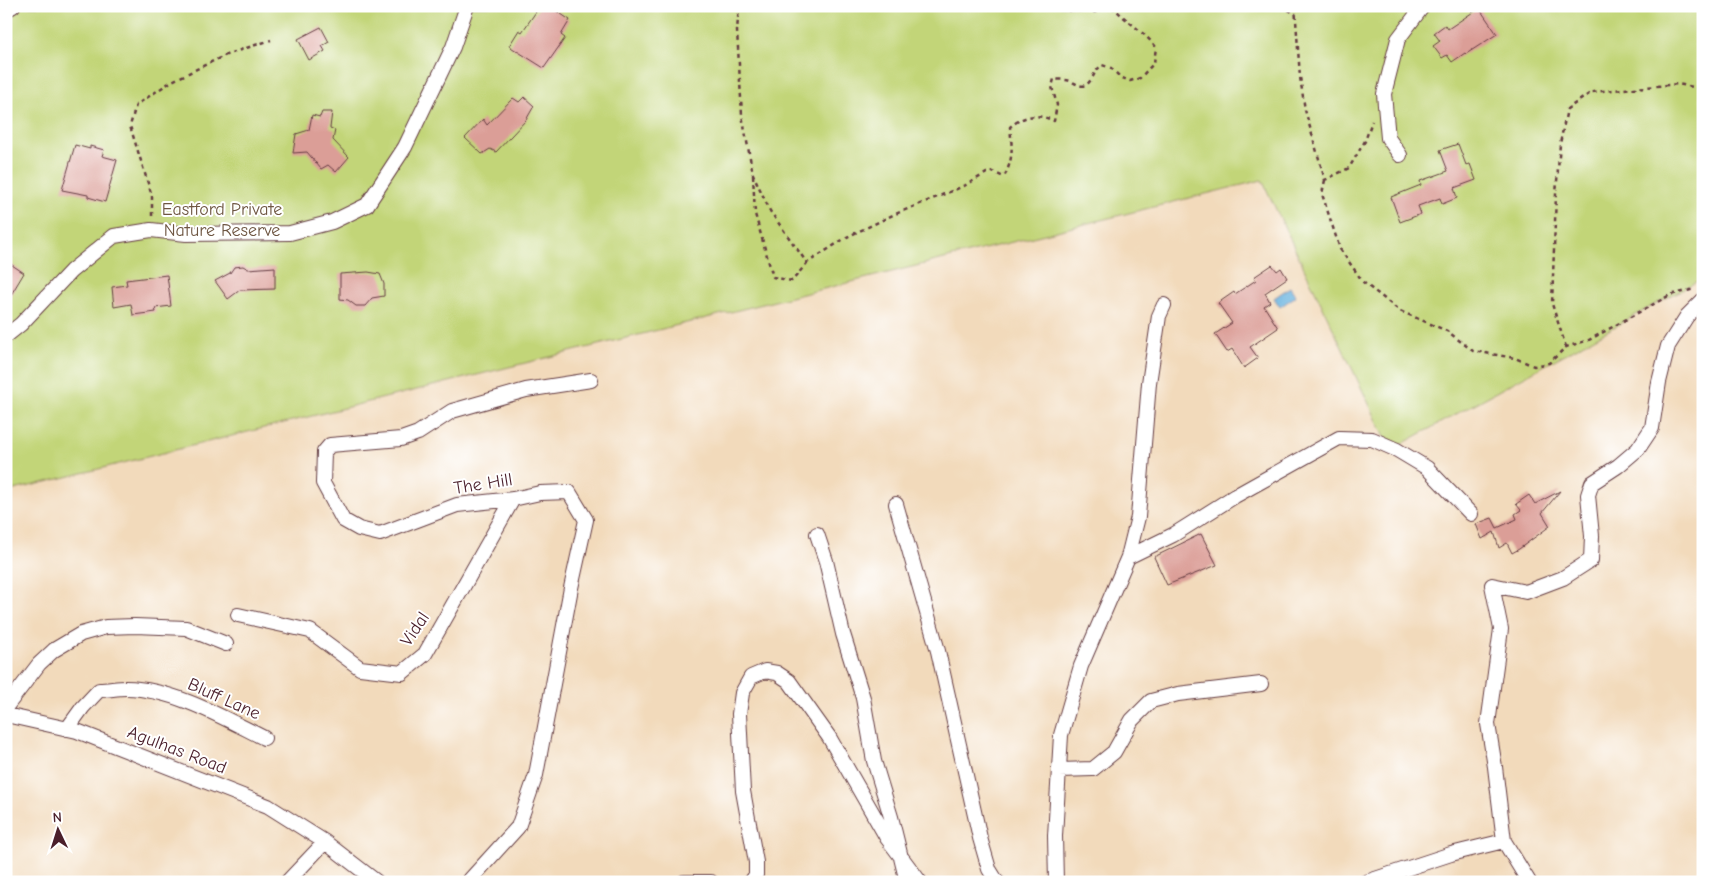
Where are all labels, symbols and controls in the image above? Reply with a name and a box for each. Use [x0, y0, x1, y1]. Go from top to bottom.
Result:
park label: Eastford Private Nature Reserve [162, 199, 282, 241]
street label: The Hill [452, 469, 514, 499]
street label: Vidal [396, 608, 434, 650]
street label: Bluff Lane [184, 674, 264, 724]
street label: Agulhas Road [124, 721, 230, 779]
north arrow [32, 806, 82, 856]
text: N [52, 809, 62, 826]

